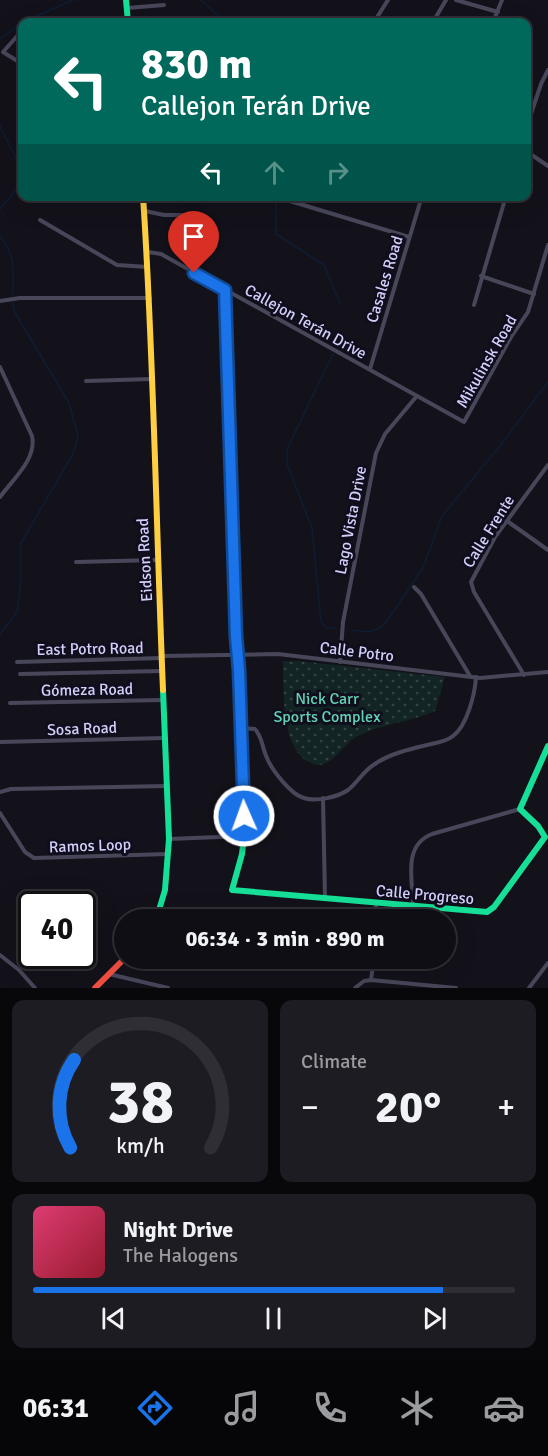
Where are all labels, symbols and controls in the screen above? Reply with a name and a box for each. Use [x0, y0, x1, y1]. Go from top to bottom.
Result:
text: 830 m [141, 39, 252, 90]
icon: left [42, 42, 120, 120]
text: Callejon Terán Drive [141, 90, 371, 123]
icon: left [195, 156, 228, 189]
icon: ahead [258, 156, 291, 189]
icon: right [321, 156, 354, 189]
pin [168, 211, 219, 273]
icon: arrive [177, 220, 210, 253]
street label: Casales Road [362, 233, 408, 325]
street label: Callejon Terán Drive [241, 280, 370, 364]
street label: Mikulinsk Road [452, 311, 522, 412]
street label: Lago Vista Drive [331, 464, 371, 576]
street label: Calle Frente [459, 491, 519, 572]
street label: Eidson Road [133, 518, 157, 602]
street label: East Potro Road [36, 638, 144, 660]
street label: Calle Potro [319, 638, 395, 666]
street label: Gómeza Road [41, 679, 133, 701]
park label: Nick Carr Sports Complex [273, 689, 381, 727]
street label: Sosa Road [47, 718, 117, 740]
position arrow [212, 784, 276, 848]
street label: Ramos Loop [49, 835, 131, 857]
street label: Calle Progreso [375, 881, 475, 909]
speed limit sign: 40 [18, 891, 96, 969]
text: 06:34 · 3 min · 890 m [185, 925, 385, 952]
text: Climate [301, 1049, 367, 1074]
text: 38 [106, 1063, 174, 1140]
text: 20° [375, 1080, 441, 1135]
text: − [301, 1087, 319, 1128]
text: + [497, 1087, 515, 1128]
text: km/h [116, 1133, 164, 1159]
text: Night Drive [123, 1216, 233, 1243]
text: The Halogens [123, 1243, 238, 1268]
icon: previous [97, 1302, 130, 1335]
icon: pause [257, 1302, 290, 1335]
icon: next [418, 1302, 451, 1335]
icon: directions [134, 1387, 176, 1429]
icon: music [221, 1387, 263, 1429]
icon: phone [309, 1387, 351, 1429]
icon: climate [396, 1387, 438, 1429]
icon: car [483, 1387, 525, 1429]
text: 06:31 [23, 1392, 89, 1425]

